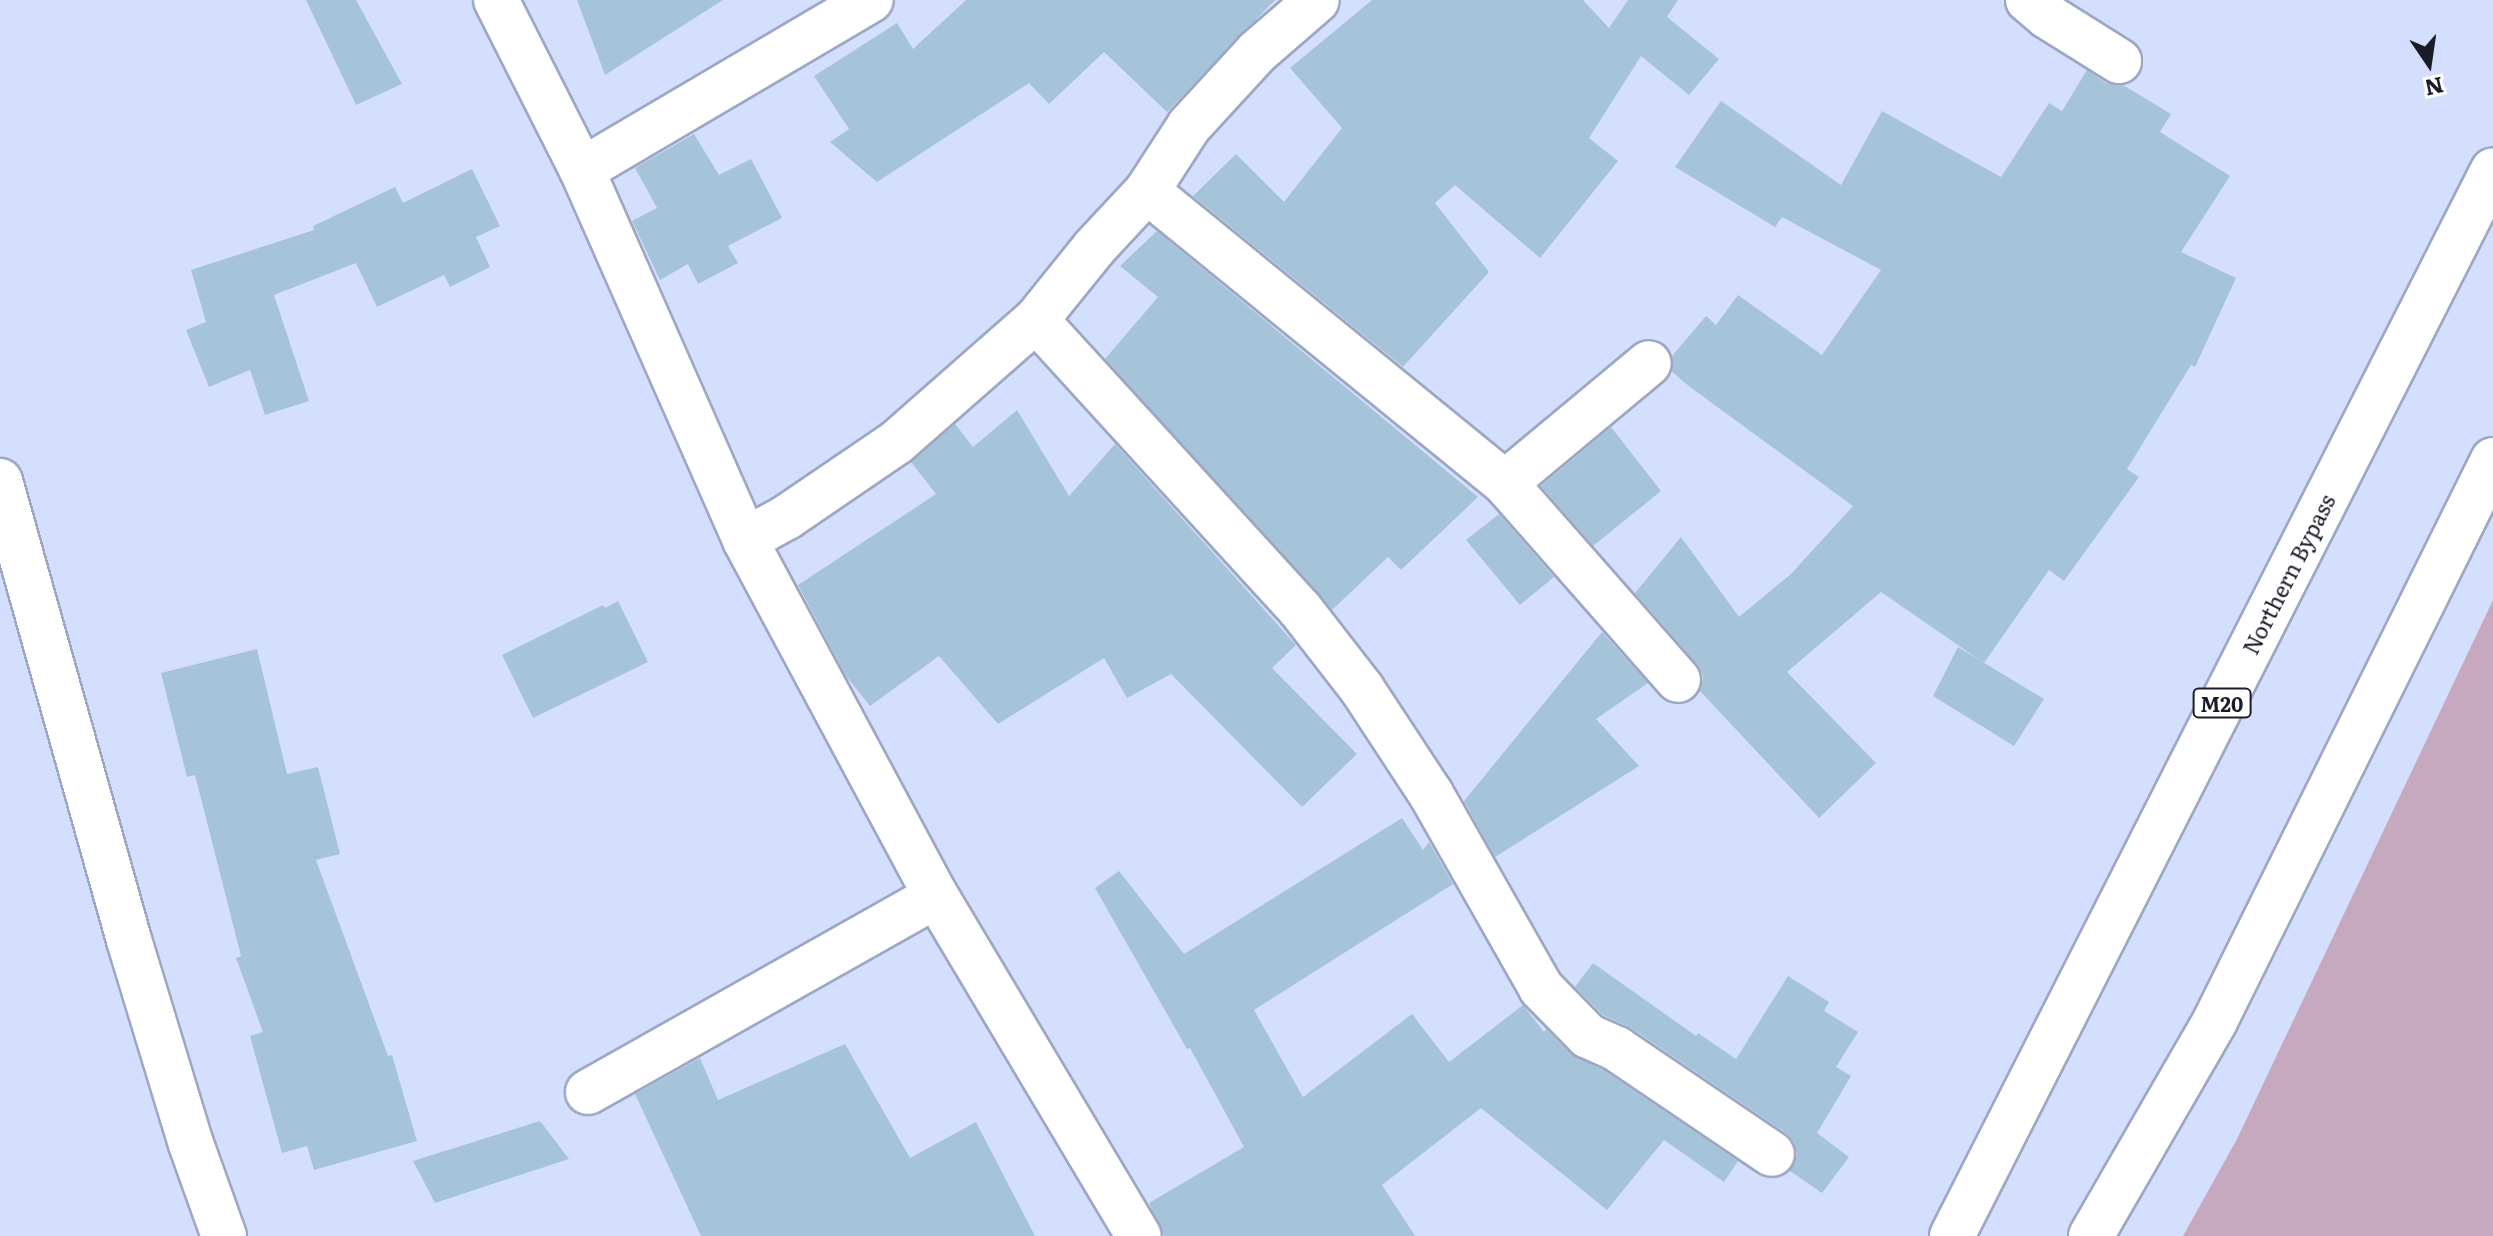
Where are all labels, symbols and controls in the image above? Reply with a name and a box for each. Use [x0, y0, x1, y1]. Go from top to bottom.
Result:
north arrow [2389, 24, 2469, 104]
text: N [2422, 70, 2447, 106]
street label: Northern Bypass [2236, 490, 2340, 658]
road number: M20 [2192, 687, 2252, 719]

